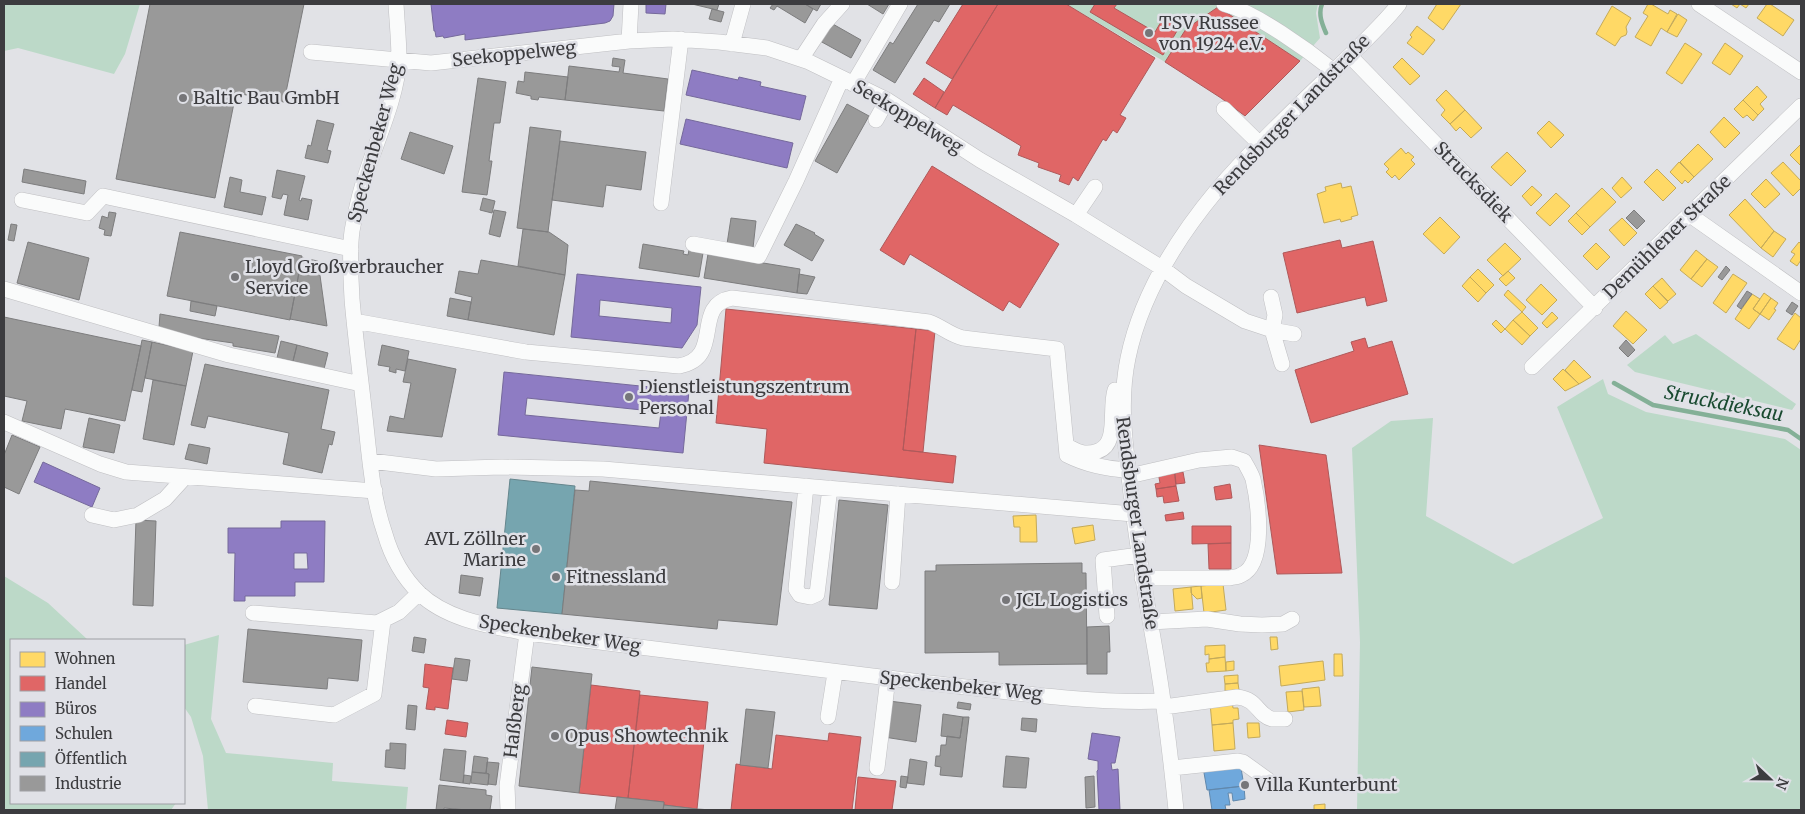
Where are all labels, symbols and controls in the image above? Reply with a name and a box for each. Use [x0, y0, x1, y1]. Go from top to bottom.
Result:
place label: TSV Russee von 1924 e.V. [1158, 11, 1265, 55]
marker: TSV Russee von 1924 e.V. [1143, 27, 1155, 39]
street label: Rendsburger Landstraße [1209, 29, 1374, 200]
street label: Seekoppelweg [451, 36, 577, 71]
street label: Speckenbeker Weg [342, 61, 407, 225]
street label: Seekoppelweg [849, 75, 968, 159]
place label: Baltic Bau GmbH [193, 86, 340, 109]
marker: Baltic Bau GmbH [177, 92, 189, 104]
street label: Strucksdiek [1429, 136, 1518, 227]
street label: Demühlener Straße [1598, 170, 1735, 304]
place label: Lloyd Großverbraucher Service [245, 255, 444, 299]
marker: Lloyd Großverbraucher Service [229, 271, 241, 283]
place label: Dienstleistungszentrum Personal [639, 375, 850, 419]
water label: Struckdieksau [1662, 380, 1786, 426]
marker: Dienstleistungszentrum Personal [623, 391, 635, 403]
street label: Rendsburger Landstraße [1111, 415, 1164, 631]
place label: AVL Zöllner Marine [424, 527, 526, 571]
marker: AVL Zöllner Marine [530, 543, 542, 555]
place label: Fitnessland [566, 565, 667, 588]
marker: Fitnessland [550, 571, 562, 583]
place label: JCL Logistics [1015, 588, 1128, 611]
marker: JCL Logistics [1000, 594, 1012, 606]
street label: Speckenbeker Weg [478, 609, 643, 658]
legend [10, 639, 185, 804]
text: Wohnen [54, 649, 115, 668]
street label: Speckenbeker Weg [879, 666, 1044, 705]
text: Handel [55, 674, 107, 693]
street label: Haßberg [499, 682, 530, 759]
text: Büros [55, 699, 97, 718]
text: Schulen [55, 724, 113, 743]
place label: Opus Showtechnik [565, 724, 729, 747]
marker: Opus Showtechnik [549, 730, 561, 742]
text: Öffentlich [55, 748, 127, 768]
north arrow [1745, 754, 1795, 804]
place label: Villa Kunterbunt [1254, 773, 1398, 796]
text: Industrie [55, 774, 122, 793]
text: N [1772, 775, 1792, 792]
marker: Villa Kunterbunt [1239, 779, 1251, 791]

